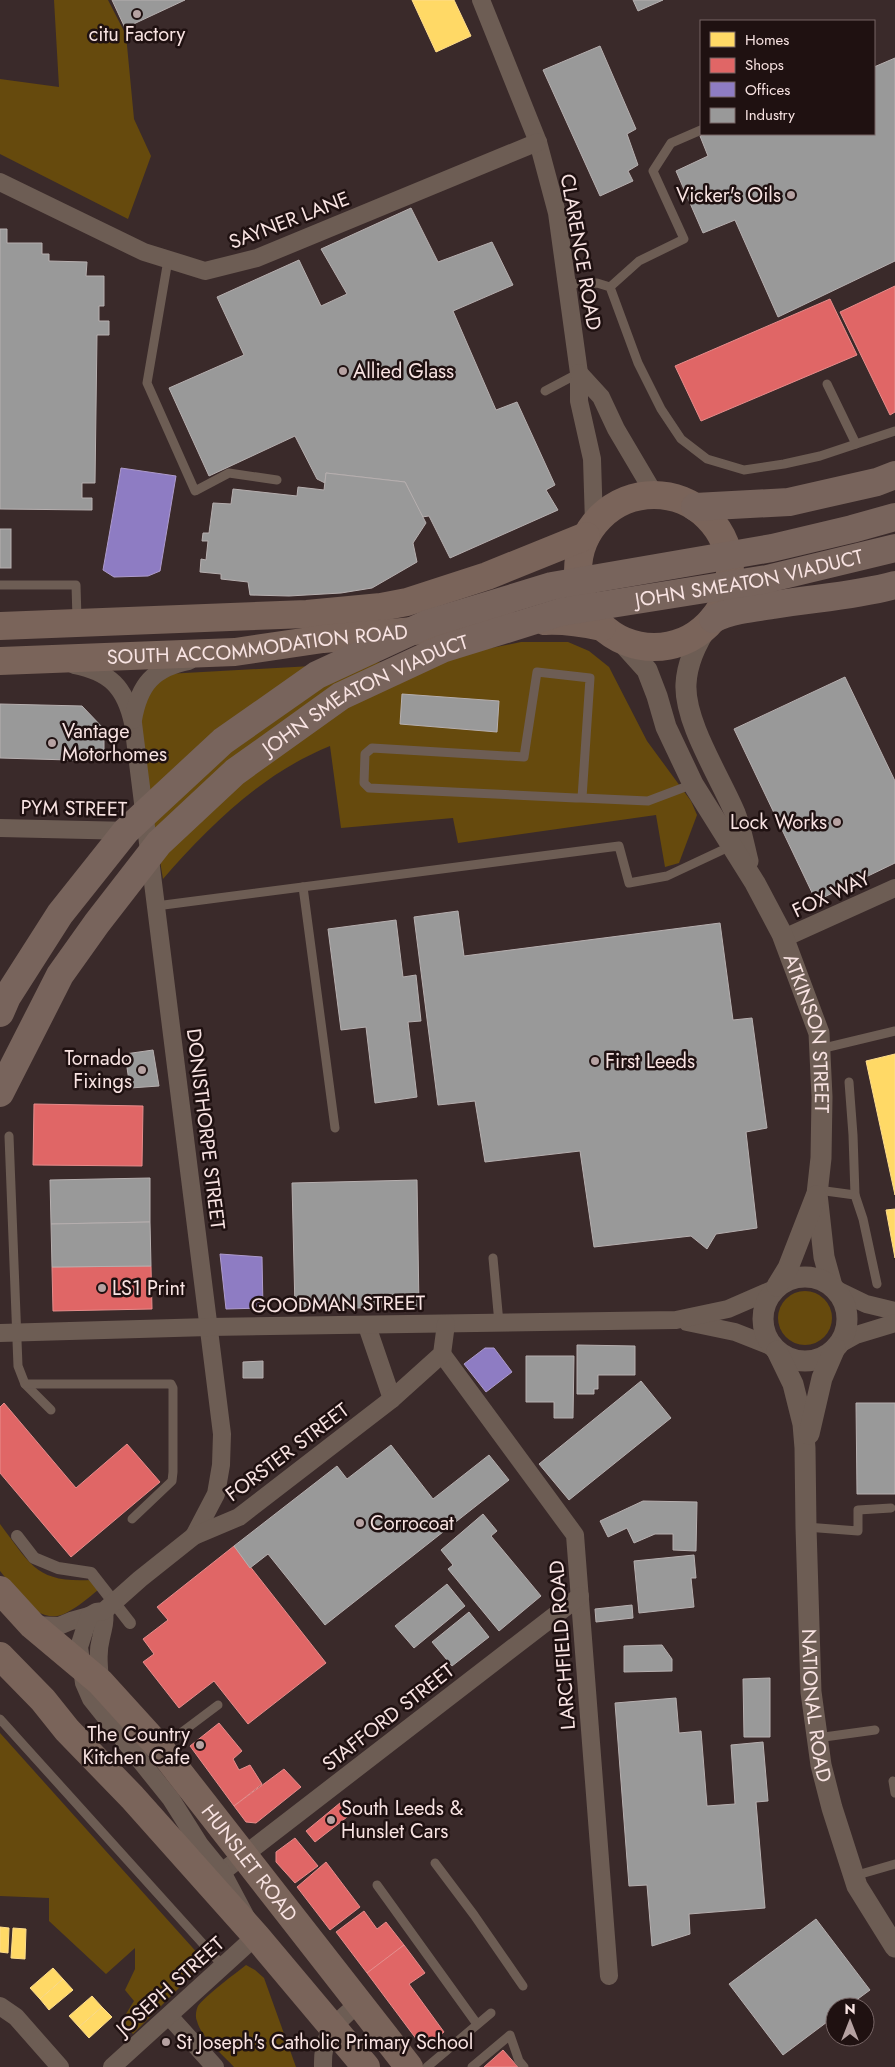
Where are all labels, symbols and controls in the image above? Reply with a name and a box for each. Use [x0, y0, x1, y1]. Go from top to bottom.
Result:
marker: citu Factory [131, 8, 143, 20]
place label: citu Factory [89, 20, 186, 49]
legend [700, 20, 875, 135]
text: Homes [745, 29, 789, 51]
text: Shops [745, 54, 784, 76]
text: Offices [745, 79, 790, 101]
text: Industry [745, 104, 795, 126]
street label: CLARENCE ROAD [553, 172, 609, 332]
place label: Vicker's Oils [676, 181, 781, 210]
street label: SAYNER LANE [225, 184, 354, 257]
marker: Vicker's Oils [785, 189, 797, 201]
place label: Allied Glass [353, 357, 454, 386]
marker: Allied Glass [337, 365, 349, 377]
street label: JOHN SMEATON VIADUCT [630, 542, 867, 615]
street label: SOUTH ACCOMMODATION ROAD [106, 618, 409, 672]
street label: JOHN SMEATON VIADUCT [254, 627, 473, 765]
place label: Vantage Motorhomes [62, 717, 167, 769]
marker: Vantage Motorhomes [46, 737, 58, 749]
street label: PYM STREET [20, 793, 128, 824]
place label: Lock Works [730, 808, 827, 837]
marker: Lock Works [831, 816, 843, 828]
street label: FOX WAY [787, 863, 876, 925]
street label: ATKINSON STREET [776, 950, 836, 1114]
street label: DONISTHORPE STREET [179, 1027, 232, 1232]
place label: Tornado Fixings [64, 1044, 132, 1096]
place label: First Leeds [605, 1047, 695, 1076]
marker: First Leeds [589, 1055, 601, 1067]
marker: Tornado Fixings [136, 1064, 148, 1076]
place label: LS1 Print [112, 1274, 185, 1303]
marker: LS1 Print [96, 1282, 108, 1294]
street label: GOODMAN STREET [251, 1288, 426, 1321]
street label: FORSTER STREET [219, 1396, 356, 1509]
place label: Corrocoat [370, 1509, 454, 1538]
marker: Corrocoat [354, 1517, 366, 1529]
street label: LARCHFIELD ROAD [542, 1559, 583, 1731]
street label: NATIONAL ROAD [794, 1628, 839, 1786]
street label: STAFFORD STREET [316, 1656, 461, 1778]
place label: The Country Kitchen Cafe [83, 1720, 190, 1772]
marker: The Country Kitchen Cafe [194, 1739, 206, 1751]
place label: South Leeds & Hunslet Cars [341, 1794, 464, 1846]
street label: HUNSLET ROAD [194, 1798, 304, 1928]
marker: South Leeds & Hunslet Cars [325, 1814, 337, 1826]
street label: JOSEPH STREET [108, 1929, 231, 2045]
north arrow [825, 1997, 875, 2047]
text: N [844, 1999, 856, 2019]
place label: St Joseph's Catholic Primary School [176, 2028, 473, 2057]
marker: St Joseph's Catholic Primary School [160, 2036, 172, 2048]

